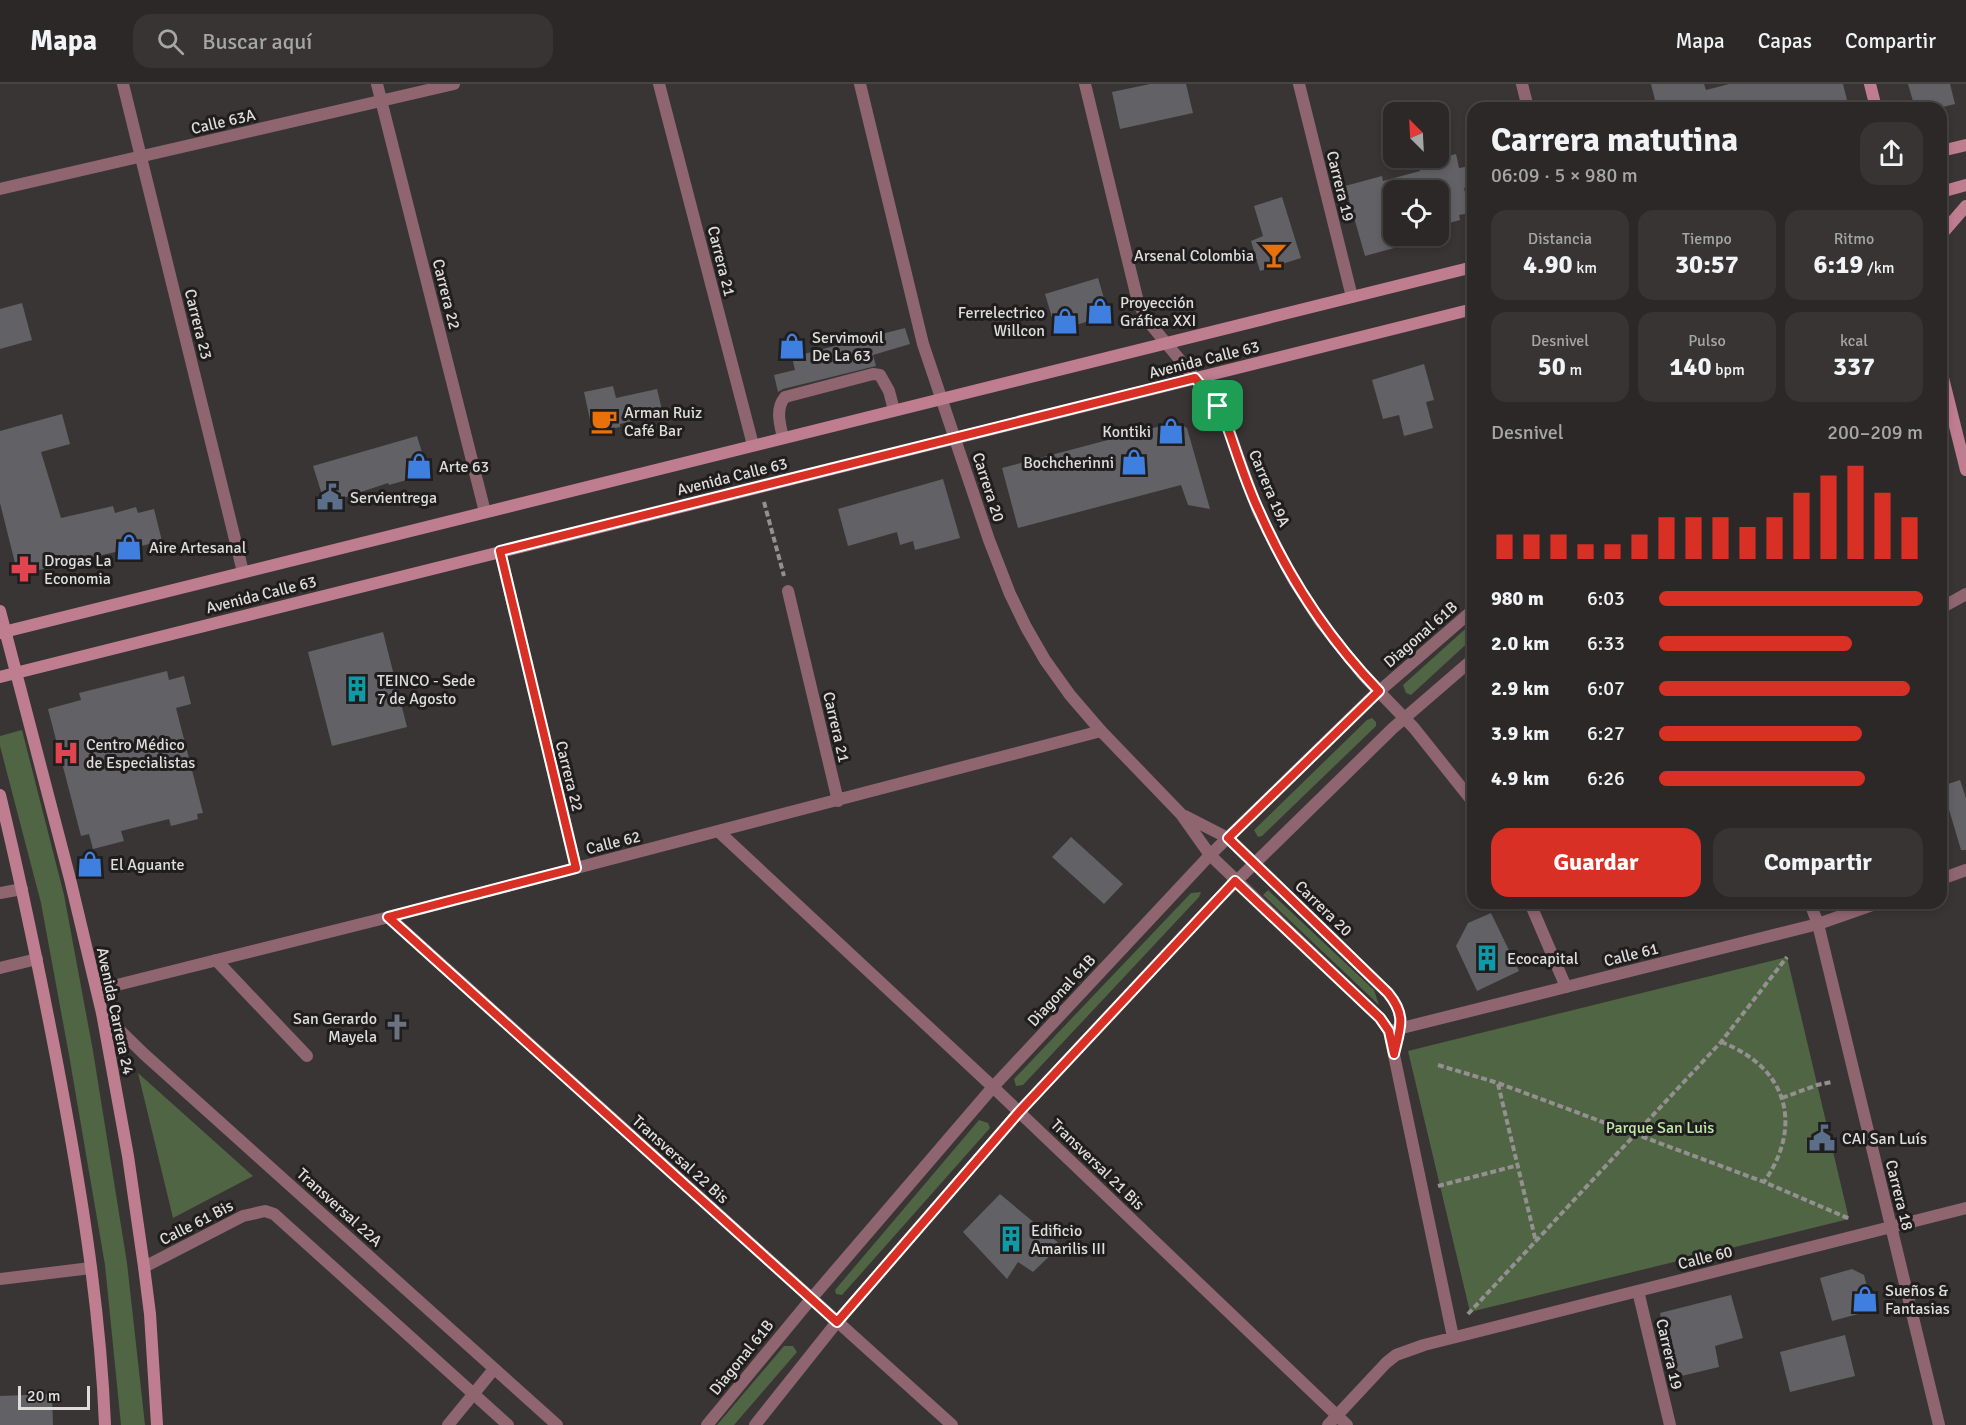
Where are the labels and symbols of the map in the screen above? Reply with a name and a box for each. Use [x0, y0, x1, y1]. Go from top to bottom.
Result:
north arrow [1383, 102, 1449, 168]
street label: Calle 63A [189, 105, 258, 139]
street label: Carrera 19 [1322, 149, 1358, 224]
street label: Carrera 21 [703, 224, 739, 299]
bar icon: Arsenal Colombia [1259, 240, 1289, 270]
place label: Arsenal Colombia [1134, 246, 1254, 266]
street label: Carrera 22 [428, 257, 464, 332]
street label: Carrera 23 [180, 287, 216, 362]
place label: Proyección Gráfica XXI [1120, 293, 1196, 331]
shop icon: Proyección Gráfica XXI [1085, 296, 1115, 326]
place label: Ferrelectrico Willcon [958, 303, 1045, 341]
shop icon: Ferrelectrico Willcon [1050, 306, 1080, 336]
place label: Servimovil De La 63 [812, 328, 884, 366]
shop icon: Servimovil De La 63 [777, 331, 807, 361]
street label: Avenida Calle 63 [1147, 337, 1262, 383]
pin [1192, 380, 1243, 431]
place label: Arman Ruiz Café Bar [624, 403, 702, 441]
cafe icon: Arman Ruiz Café Bar [589, 406, 619, 436]
shop icon: Kontiki [1156, 416, 1186, 446]
place label: Kontiki [1102, 422, 1151, 442]
shop icon: Bochcherinni [1119, 447, 1149, 477]
street label: Carrera 19A [1244, 447, 1294, 530]
street label: Carrera 20 [967, 450, 1009, 525]
shop icon: Arte 63 [404, 451, 434, 481]
place label: Bochcherinni [1023, 453, 1114, 473]
street label: Avenida Calle 63 [675, 454, 790, 500]
place label: Arte 63 [439, 457, 489, 477]
public building icon: Servientrega [315, 482, 345, 512]
place label: Servientrega [350, 488, 437, 508]
shop icon: Aire Artesanal [114, 532, 144, 562]
place label: Aire Artesanal [149, 538, 247, 558]
place label: Drogas La Economia [44, 551, 112, 589]
pharmacy icon: Drogas La Economia [9, 554, 39, 584]
street label: Avenida Calle 63 [204, 572, 319, 618]
street label: Diagonal 61B [1380, 597, 1462, 672]
place label: TEINCO - Sede 7 de Agosto [377, 671, 476, 709]
building icon: TEINCO - Sede 7 de Agosto [342, 674, 372, 704]
street label: Carrera 21 [818, 690, 854, 764]
place label: Centro Médico de Especialistas [86, 735, 195, 773]
hospital icon: Centro Médico de Especialistas [51, 738, 81, 768]
street label: Carrera 22 [551, 739, 587, 814]
street label: Calle 62 [584, 827, 643, 859]
shop icon: El Aguante [75, 849, 105, 879]
place label: El Aguante [110, 855, 184, 875]
street label: Carrera 20 [1291, 877, 1356, 941]
street label: Calle 61 [1602, 939, 1661, 971]
building icon: Ecocapital [1472, 943, 1502, 973]
street label: Avenida Carrera 24 [92, 946, 138, 1077]
place label: Ecocapital [1507, 949, 1579, 969]
street label: Diagonal 61B [1023, 950, 1100, 1031]
place label: San Gerardo Mayela [293, 1009, 377, 1047]
church icon: San Gerardo Mayela [382, 1012, 412, 1042]
street label: Transversal 22 Bis [628, 1111, 733, 1208]
street label: Transversal 21 Bis [1046, 1115, 1148, 1215]
park label: Parque San Luis [1606, 1118, 1714, 1138]
public building icon: CAI San Luís [1807, 1123, 1837, 1153]
place label: CAI San Luís [1842, 1129, 1927, 1149]
street label: Carrera 18 [1881, 1158, 1917, 1233]
street label: Transversal 22A [292, 1164, 386, 1251]
street label: Calle 61 Bis [156, 1196, 237, 1250]
place label: Edificio Amarilis III [1031, 1221, 1106, 1259]
building icon: Edificio Amarilis III [996, 1224, 1026, 1254]
street label: Calle 60 [1676, 1242, 1735, 1274]
place label: Sueños & Fantasias [1885, 1281, 1950, 1319]
shop icon: Sueños & Fantasias [1850, 1284, 1880, 1314]
street label: Diagonal 61B [705, 1316, 778, 1399]
street label: Carrera 19 [1651, 1317, 1687, 1391]
scale bar [18, 1383, 90, 1410]

